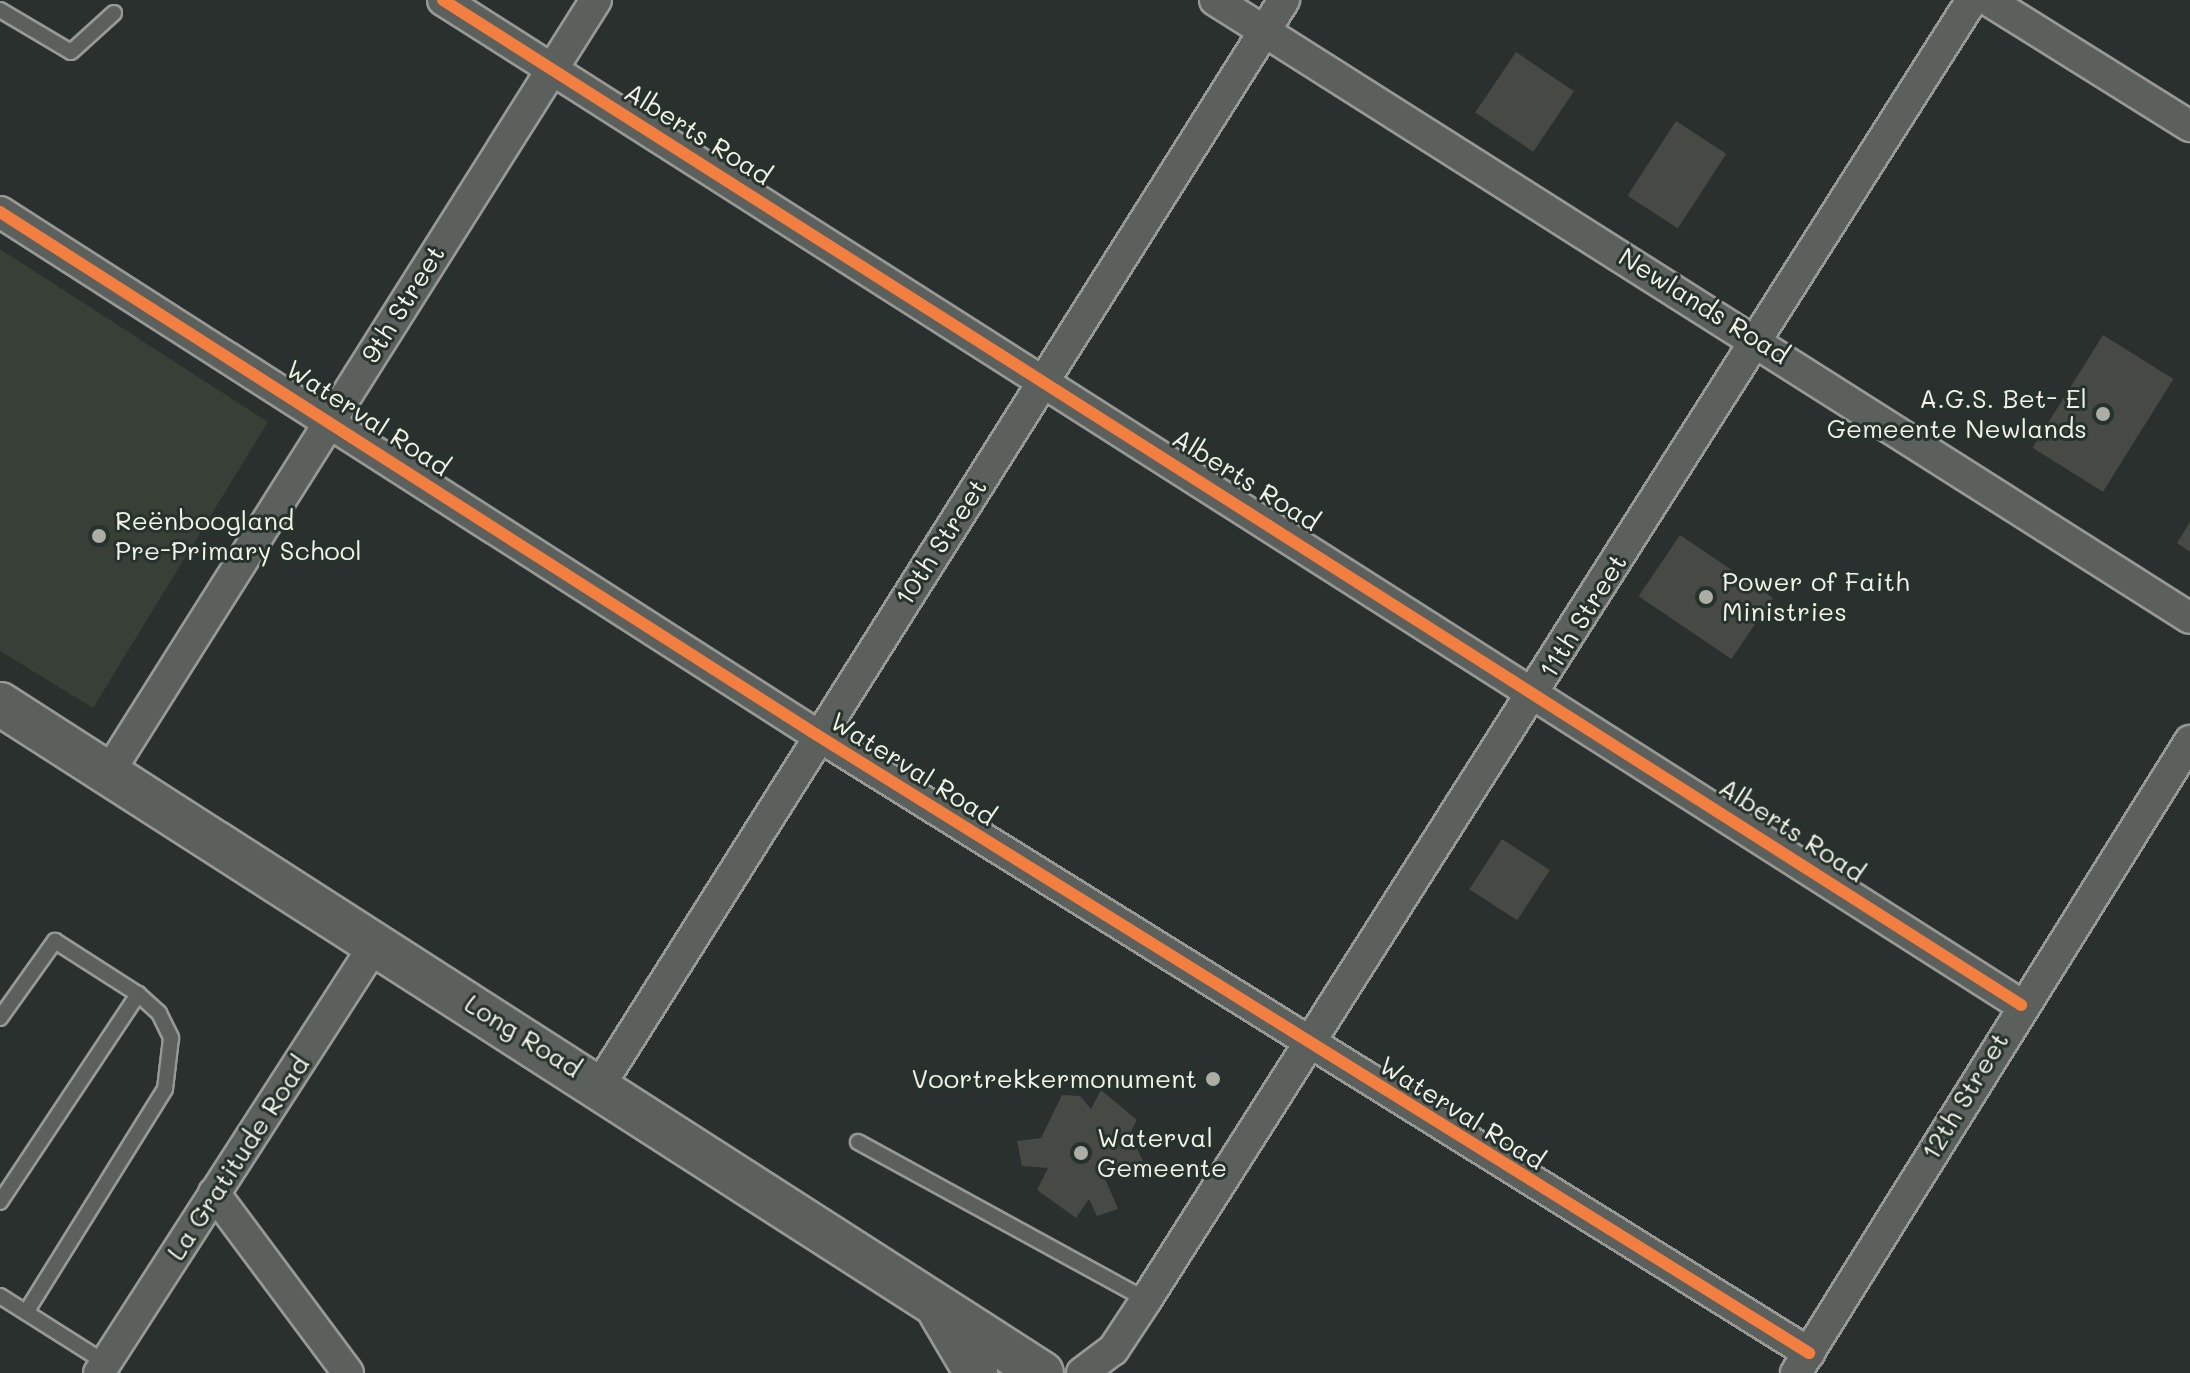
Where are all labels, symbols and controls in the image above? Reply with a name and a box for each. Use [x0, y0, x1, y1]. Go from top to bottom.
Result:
street label: Alberts Road [619, 76, 777, 192]
street label: 9th Street [355, 240, 451, 368]
street label: Newlands Road [1613, 241, 1795, 371]
street label: Waterval Road [280, 353, 456, 483]
place label: A.G.S. Bet- El Gemeente Newlands [1827, 383, 2087, 444]
marker: A.G.S. Bet- El Gemeente Newlands [2094, 405, 2112, 423]
street label: Alberts Road [1167, 422, 1325, 538]
street label: 10th Street [888, 473, 994, 611]
place label: Reënboogland Pre-Primary School [115, 505, 362, 566]
marker: Reënboogland Pre-Primary School [90, 527, 108, 545]
street label: 11th Street [1533, 548, 1633, 684]
place label: Power of Faith Ministries [1722, 566, 1910, 628]
marker: Power of Faith Ministries [1697, 588, 1715, 606]
street label: Waterval Road [825, 706, 1001, 832]
street label: Alberts Road [1713, 771, 1871, 889]
street label: Long Road [459, 988, 587, 1084]
street label: 12th Street [1915, 1027, 2015, 1165]
street label: La Gratitude Road [160, 1050, 316, 1266]
street label: Waterval Road [1374, 1050, 1550, 1176]
place label: Voortrekkermonument [912, 1063, 1197, 1095]
marker: Voortrekkermonument [1204, 1070, 1222, 1088]
place label: Waterval Gemeente [1097, 1122, 1227, 1184]
marker: Waterval Gemeente [1072, 1144, 1090, 1162]

